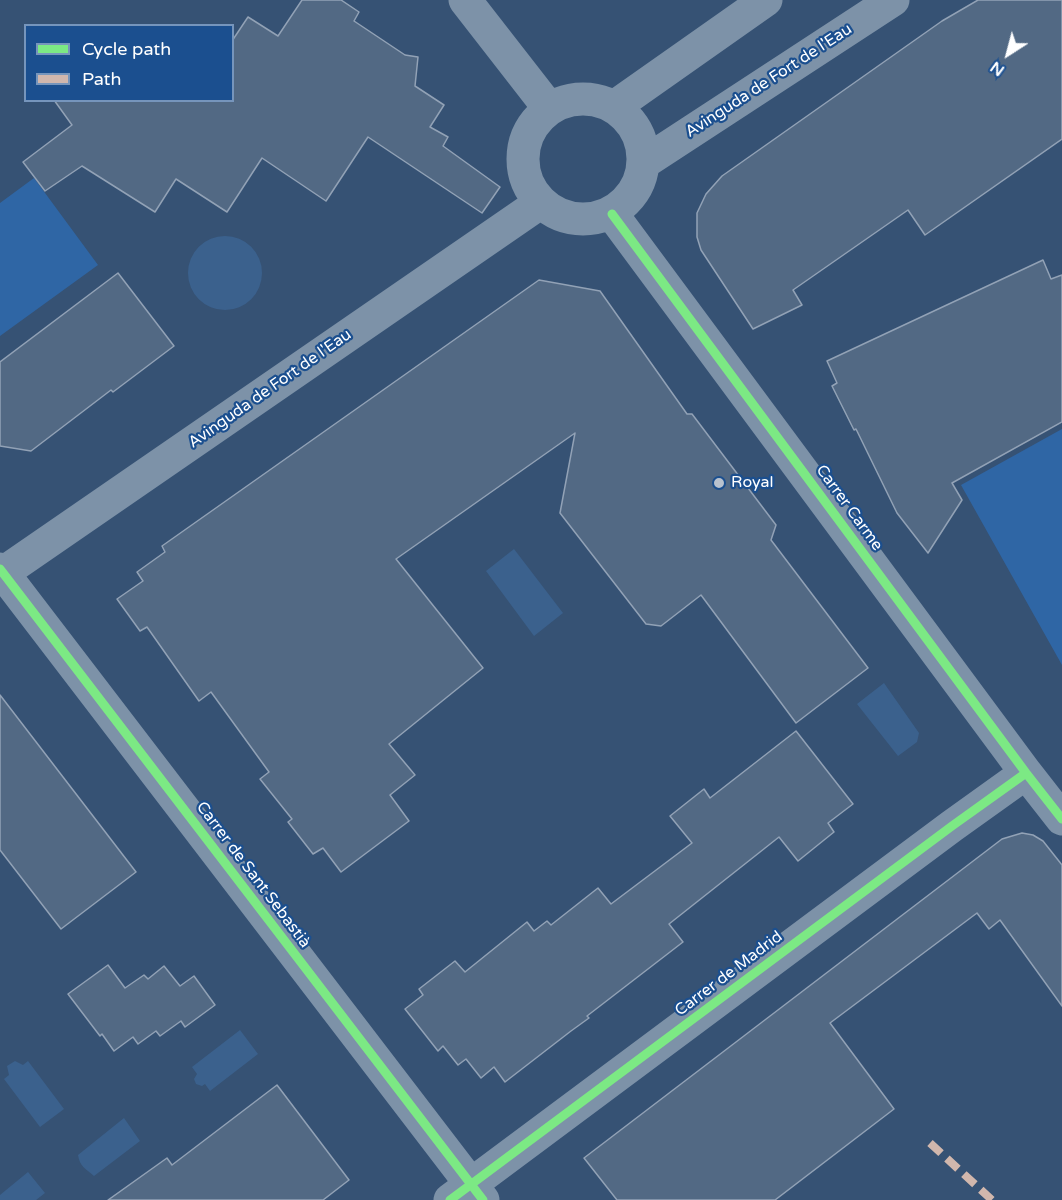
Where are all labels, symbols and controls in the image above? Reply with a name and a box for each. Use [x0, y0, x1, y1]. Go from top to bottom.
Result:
street label: Avinguda de Fort de l'Eau [682, 20, 856, 142]
legend [24, 24, 234, 102]
north arrow [978, 24, 1038, 84]
text: Cycle path [82, 38, 171, 60]
text: N [986, 57, 1009, 80]
text: Path [82, 68, 121, 90]
street label: Avinguda de Fort de l'Eau [185, 325, 355, 453]
street label: Carrer Carme [811, 461, 887, 555]
place label: Royal [731, 473, 773, 493]
marker: Royal [712, 476, 726, 490]
street label: Carrer de Sant Sebastià [192, 798, 314, 952]
street label: Carrer de Madrid [671, 927, 787, 1021]

